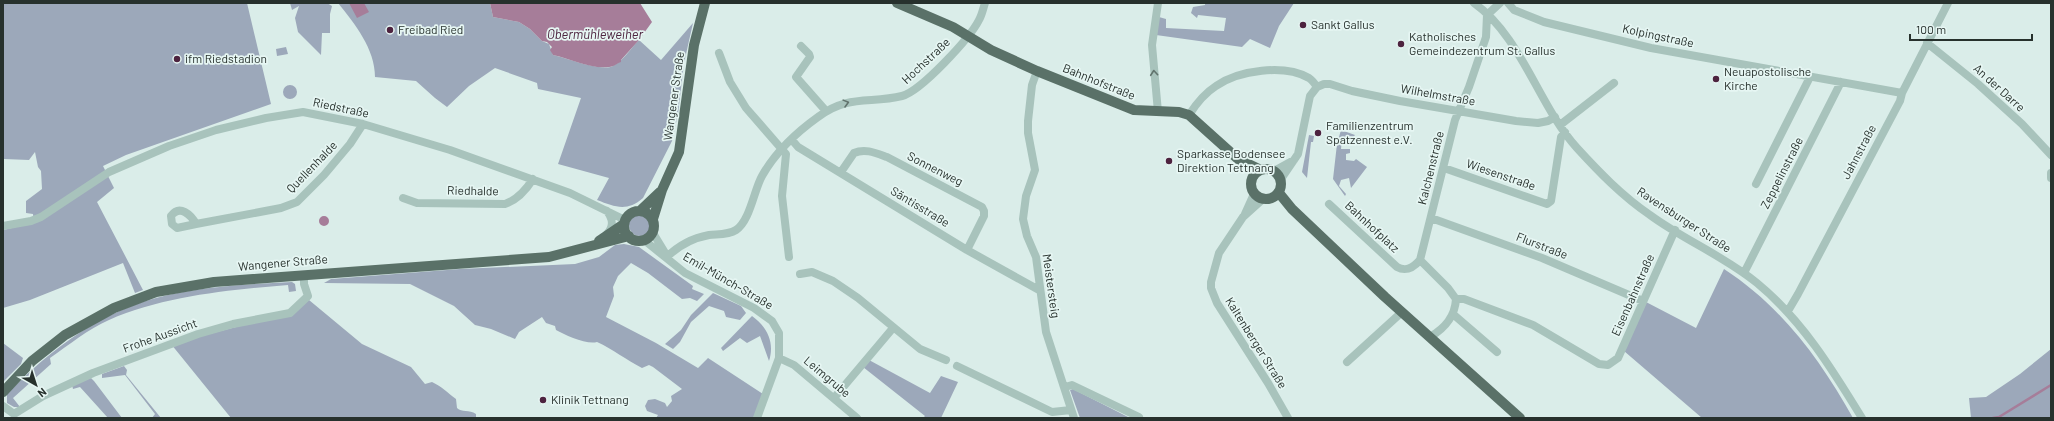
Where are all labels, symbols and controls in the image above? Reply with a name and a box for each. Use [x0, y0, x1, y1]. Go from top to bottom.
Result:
scale bar [1910, 16, 2032, 42]
place label: Sankt Gallus [1311, 17, 1375, 31]
marker: Sankt Gallus [1298, 20, 1308, 30]
street label: Kolpingstraße [1621, 21, 1695, 49]
place label: Freibad Ried [398, 22, 463, 36]
text: 100 m [1916, 22, 1946, 36]
marker: Freibad Ried [385, 25, 395, 35]
water label: Obermühleweiher [547, 26, 644, 42]
place label: Katholisches Gemeindezentrum St. Gallus [1409, 29, 1556, 57]
street label: Hochstraße [898, 34, 952, 86]
marker: Katholisches Gemeindezentrum St. Gallus [1396, 39, 1406, 49]
street label: Wangener Straße [660, 50, 686, 141]
place label: ifm Riedstadion [185, 51, 267, 65]
marker: ifm Riedstadion [172, 54, 182, 64]
street label: Bahnhofstraße [1061, 60, 1138, 102]
street label: An der Darre [1971, 61, 2028, 114]
place label: Neuapostolische Kirche [1724, 64, 1811, 92]
one-way arrow [1150, 70, 1159, 76]
marker: Neuapostolische Kirche [1711, 74, 1721, 84]
street label: Wilhelmstraße [1400, 81, 1477, 107]
street label: Riedstraße [312, 94, 371, 120]
one-way arrow [843, 99, 849, 107]
place label: Familienzentrum Spatzennest e.V. [1326, 118, 1414, 146]
street label: Jahnstraße [1838, 122, 1878, 181]
marker: Familienzentrum Spatzennest e.V. [1313, 128, 1323, 138]
street label: Kalchenstraße [1414, 129, 1446, 206]
street label: Zeppelinstraße [1757, 134, 1805, 211]
street label: Quellenhalde [283, 138, 339, 195]
place label: Sparkasse Bodensee Direktion Tettnang [1177, 146, 1285, 174]
street label: Sonnenweg [905, 148, 966, 188]
marker: Sparkasse Bodensee Direktion Tettnang [1164, 156, 1174, 166]
street label: Wiesenstraße [1465, 156, 1538, 192]
street label: Riedhalde [447, 183, 499, 197]
street label: Säntisstraße [889, 183, 953, 229]
street label: Ravensburger Straße [1635, 184, 1734, 255]
street label: Bahnhofplatz [1343, 198, 1403, 255]
street label: Flurstraße [1515, 229, 1570, 261]
street label: Emil-Münch-Straße [681, 249, 776, 312]
street label: Wangener Straße [238, 251, 328, 273]
street label: Eisenbahnstraße [1608, 251, 1656, 338]
street label: Meistersteig [1041, 253, 1063, 319]
street label: Kaltenberger Straße [1223, 294, 1291, 391]
street label: Frohe Aussicht [121, 315, 199, 355]
street label: Leimgrube [802, 353, 854, 400]
north arrow [16, 365, 56, 405]
text: N [36, 386, 50, 401]
place label: Klinik Tettnang [551, 392, 629, 406]
marker: Klinik Tettnang [538, 395, 548, 405]

